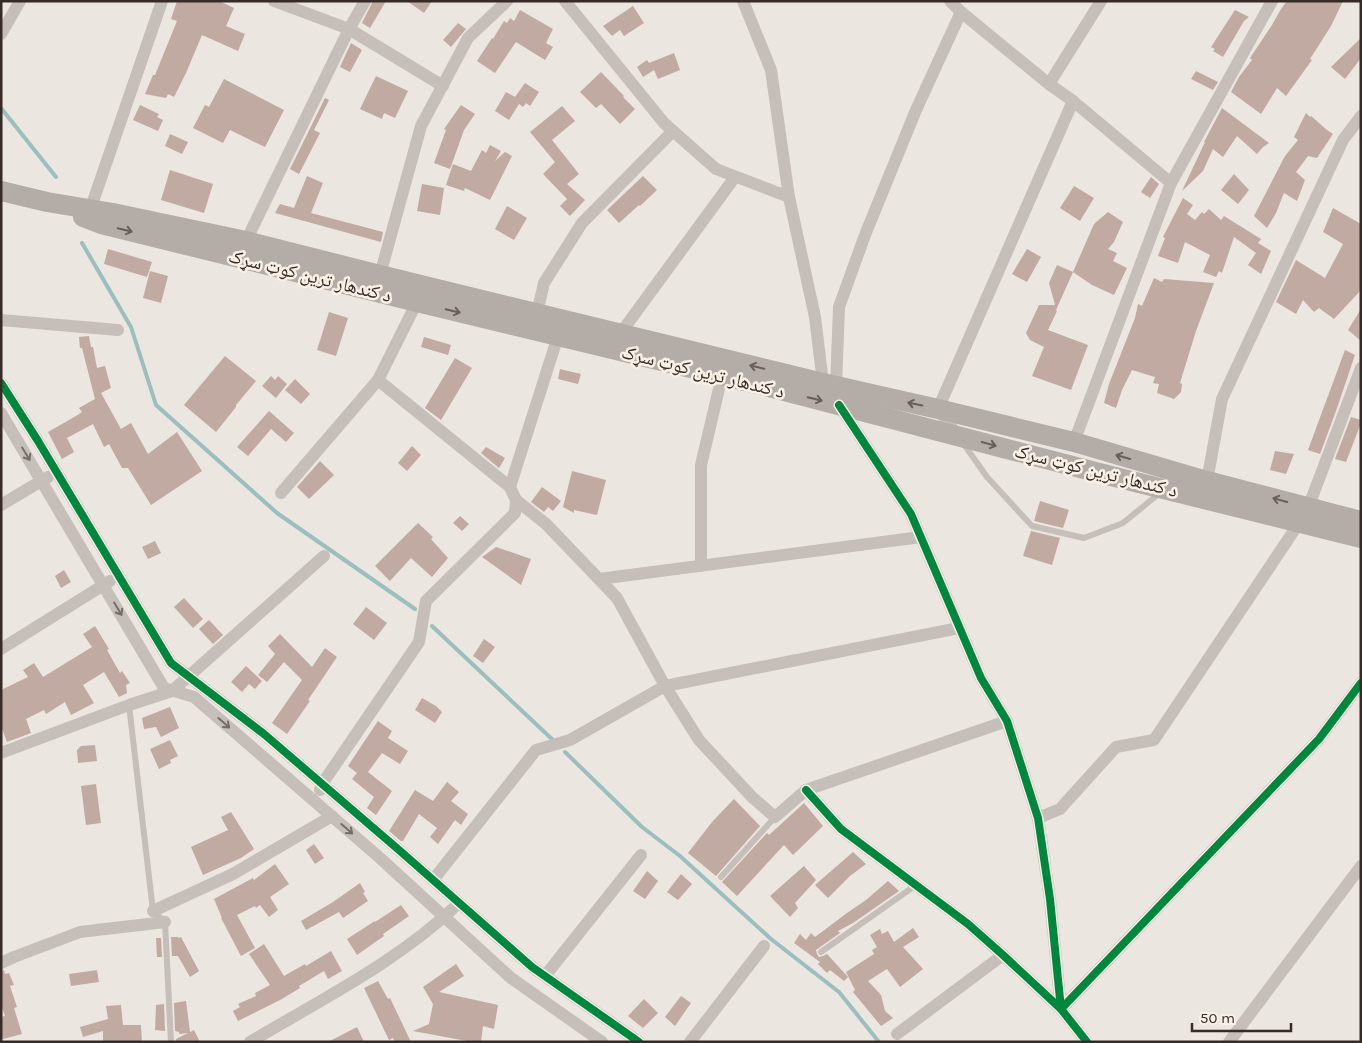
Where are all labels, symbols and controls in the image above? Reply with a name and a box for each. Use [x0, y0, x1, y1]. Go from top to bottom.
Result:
one-way arrow [117, 226, 133, 235]
street label: د کندهار ترين کوټ سړک [226, 245, 394, 308]
one-way arrow [445, 307, 461, 316]
street label: د کندهار ترين کوټ سړک [619, 341, 787, 404]
one-way arrow [749, 362, 765, 371]
one-way arrow [807, 395, 823, 404]
one-way arrow [907, 398, 923, 408]
one-way arrow [981, 440, 997, 449]
street label: د کندهار ترين کوټ سړک [1012, 440, 1180, 503]
one-way arrow [21, 447, 31, 462]
one-way arrow [1116, 451, 1132, 461]
one-way arrow [1272, 495, 1288, 504]
one-way arrow [113, 602, 123, 616]
one-way arrow [218, 718, 231, 729]
one-way arrow [341, 824, 354, 835]
scale bar [1192, 1000, 1291, 1032]
text: 50 m [1200, 1009, 1235, 1027]

